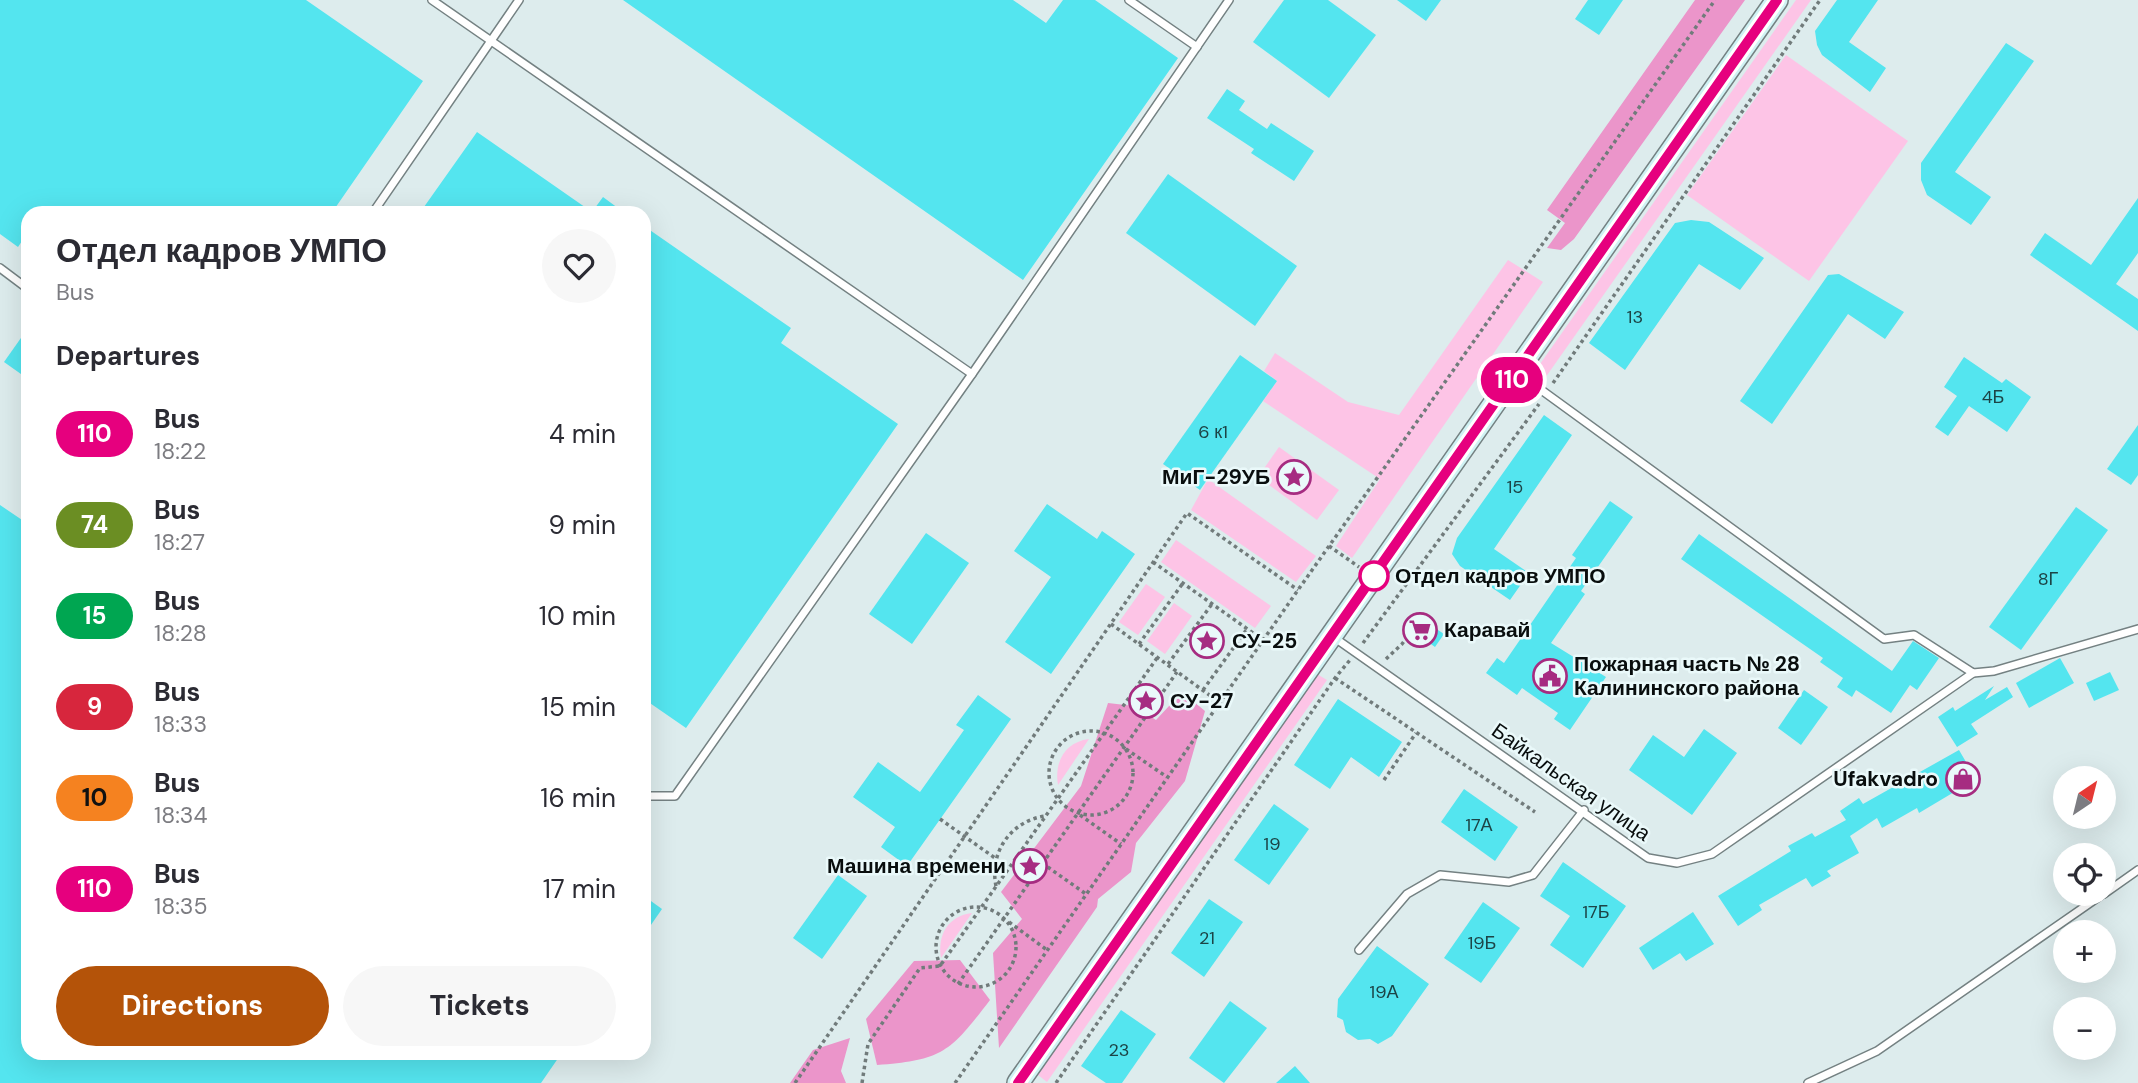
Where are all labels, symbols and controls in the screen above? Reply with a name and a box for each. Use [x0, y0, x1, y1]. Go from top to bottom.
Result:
text: Отдел кадров УМПО [56, 229, 387, 272]
button: heart [542, 229, 616, 303]
text: Bus [56, 277, 95, 307]
house number: 13 [1627, 305, 1643, 329]
text: Departures [56, 339, 200, 373]
line badge: 110 [1472, 357, 1552, 403]
text: 110 [1495, 364, 1529, 395]
house number: 4Б [1982, 385, 2004, 409]
text: Bus [154, 402, 200, 436]
text: 4 min [549, 417, 616, 451]
text: 110 [77, 418, 112, 449]
house number: 6 к1 [1198, 420, 1228, 444]
text: 18:22 [154, 436, 206, 466]
place icon: МиГ-29УБ [1275, 458, 1313, 496]
place label: МиГ-29УБ [1162, 463, 1270, 491]
house number: 15 [1507, 475, 1523, 499]
text: Bus [154, 493, 200, 527]
text: 9 min [548, 508, 616, 542]
text: 74 [81, 509, 108, 540]
text: 18:27 [154, 527, 205, 557]
marker: Отдел кадров УМПО [1359, 561, 1389, 591]
place label: Отдел кадров УМПО [1395, 562, 1606, 590]
house number: 8Г [2038, 567, 2059, 591]
text: Bus [154, 584, 200, 618]
text: 10 min [539, 599, 616, 633]
text: 15 [83, 600, 106, 631]
supermarket icon: Каравай [1401, 611, 1439, 649]
place label: Каравай [1444, 616, 1530, 644]
text: 18:28 [154, 618, 207, 648]
place icon: СУ-25 [1188, 622, 1226, 660]
place label: СУ-25 [1232, 627, 1297, 655]
place label: Пожарная часть № 28 Калининского района [1574, 650, 1800, 702]
public building icon: Пожарная часть № 28 Калининского района [1531, 657, 1569, 695]
text: Bus [154, 675, 200, 709]
place icon: СУ-27 [1127, 682, 1165, 720]
place label: СУ-27 [1170, 687, 1233, 715]
text: 15 min [541, 690, 616, 724]
text: 9 [87, 691, 102, 722]
text: 18:33 [154, 709, 207, 739]
street label: Байкальская улица [1486, 717, 1656, 848]
shop icon: Ufakvadro [1944, 760, 1982, 798]
place label: Ufakvadro [1833, 765, 1938, 793]
text: Bus [154, 766, 200, 800]
north arrow [2053, 766, 2116, 830]
map controls [2053, 766, 2116, 1060]
text: 16 min [540, 781, 616, 815]
text: 10 [82, 782, 107, 813]
text: 18:34 [154, 800, 207, 830]
house number: 17А [1465, 813, 1493, 837]
house number: 19 [1264, 832, 1280, 856]
button: locate [2053, 843, 2116, 906]
place icon: Машина времени [1011, 847, 1049, 885]
place label: Машина времени [827, 852, 1006, 880]
text: Bus [154, 857, 200, 891]
text: 17 min [543, 872, 616, 906]
text: 110 [77, 873, 112, 904]
text: 18:35 [154, 891, 207, 921]
house number: 17Б [1582, 900, 1610, 924]
button: + [2053, 920, 2116, 983]
house number: 21 [1199, 926, 1215, 950]
house number: 19Б [1468, 931, 1496, 955]
button: Directions [56, 966, 329, 1046]
button: Tickets [343, 966, 616, 1046]
house number: 19А [1370, 980, 1398, 1004]
button: − [2053, 997, 2116, 1060]
house number: 23 [1108, 1038, 1130, 1062]

